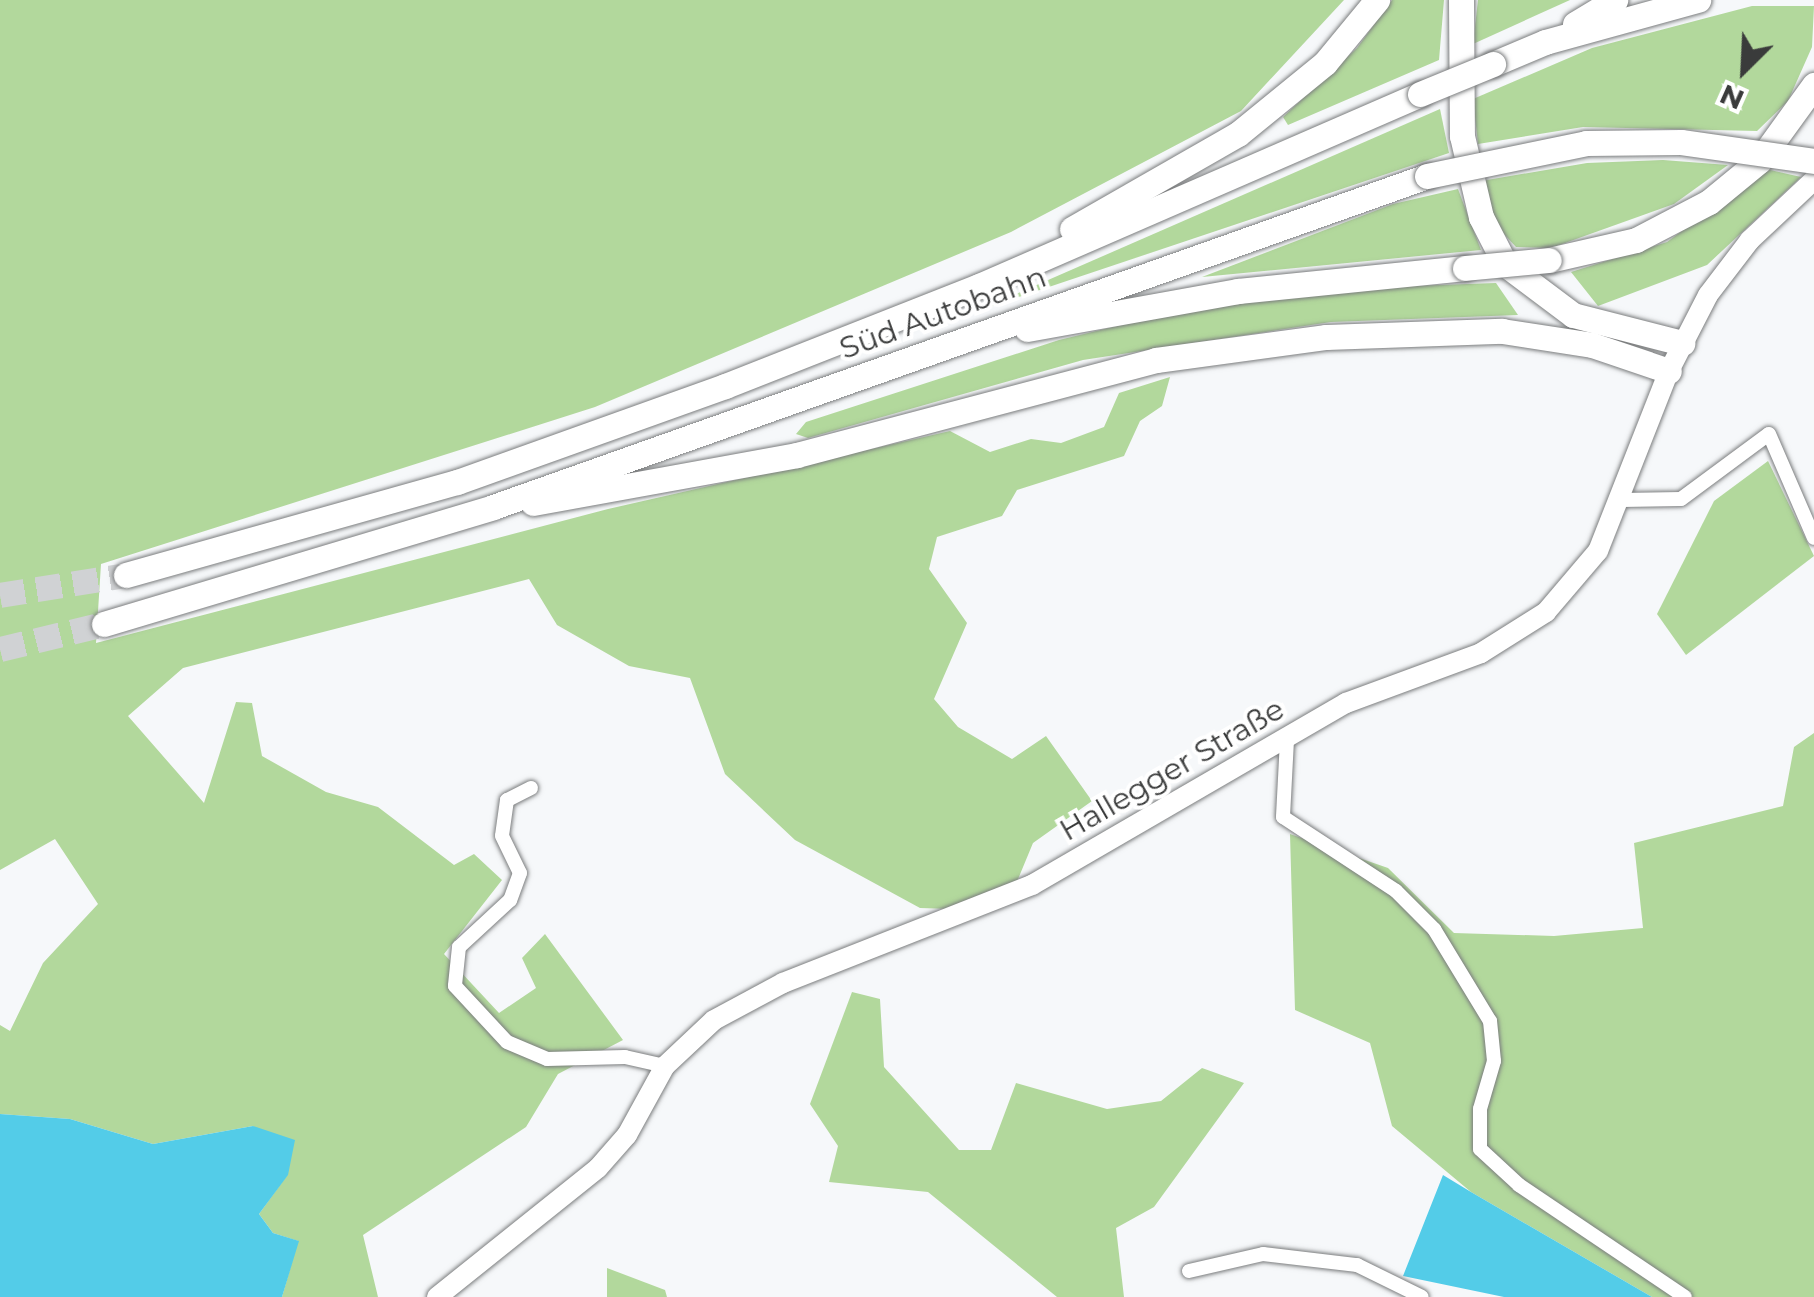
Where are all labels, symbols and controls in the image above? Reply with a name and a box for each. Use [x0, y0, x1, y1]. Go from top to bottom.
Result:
north arrow [1694, 20, 1794, 120]
text: N [1715, 77, 1749, 118]
street label: Süd Autobahn [835, 259, 1051, 367]
street label: Hallegger Straße [1054, 691, 1290, 849]

